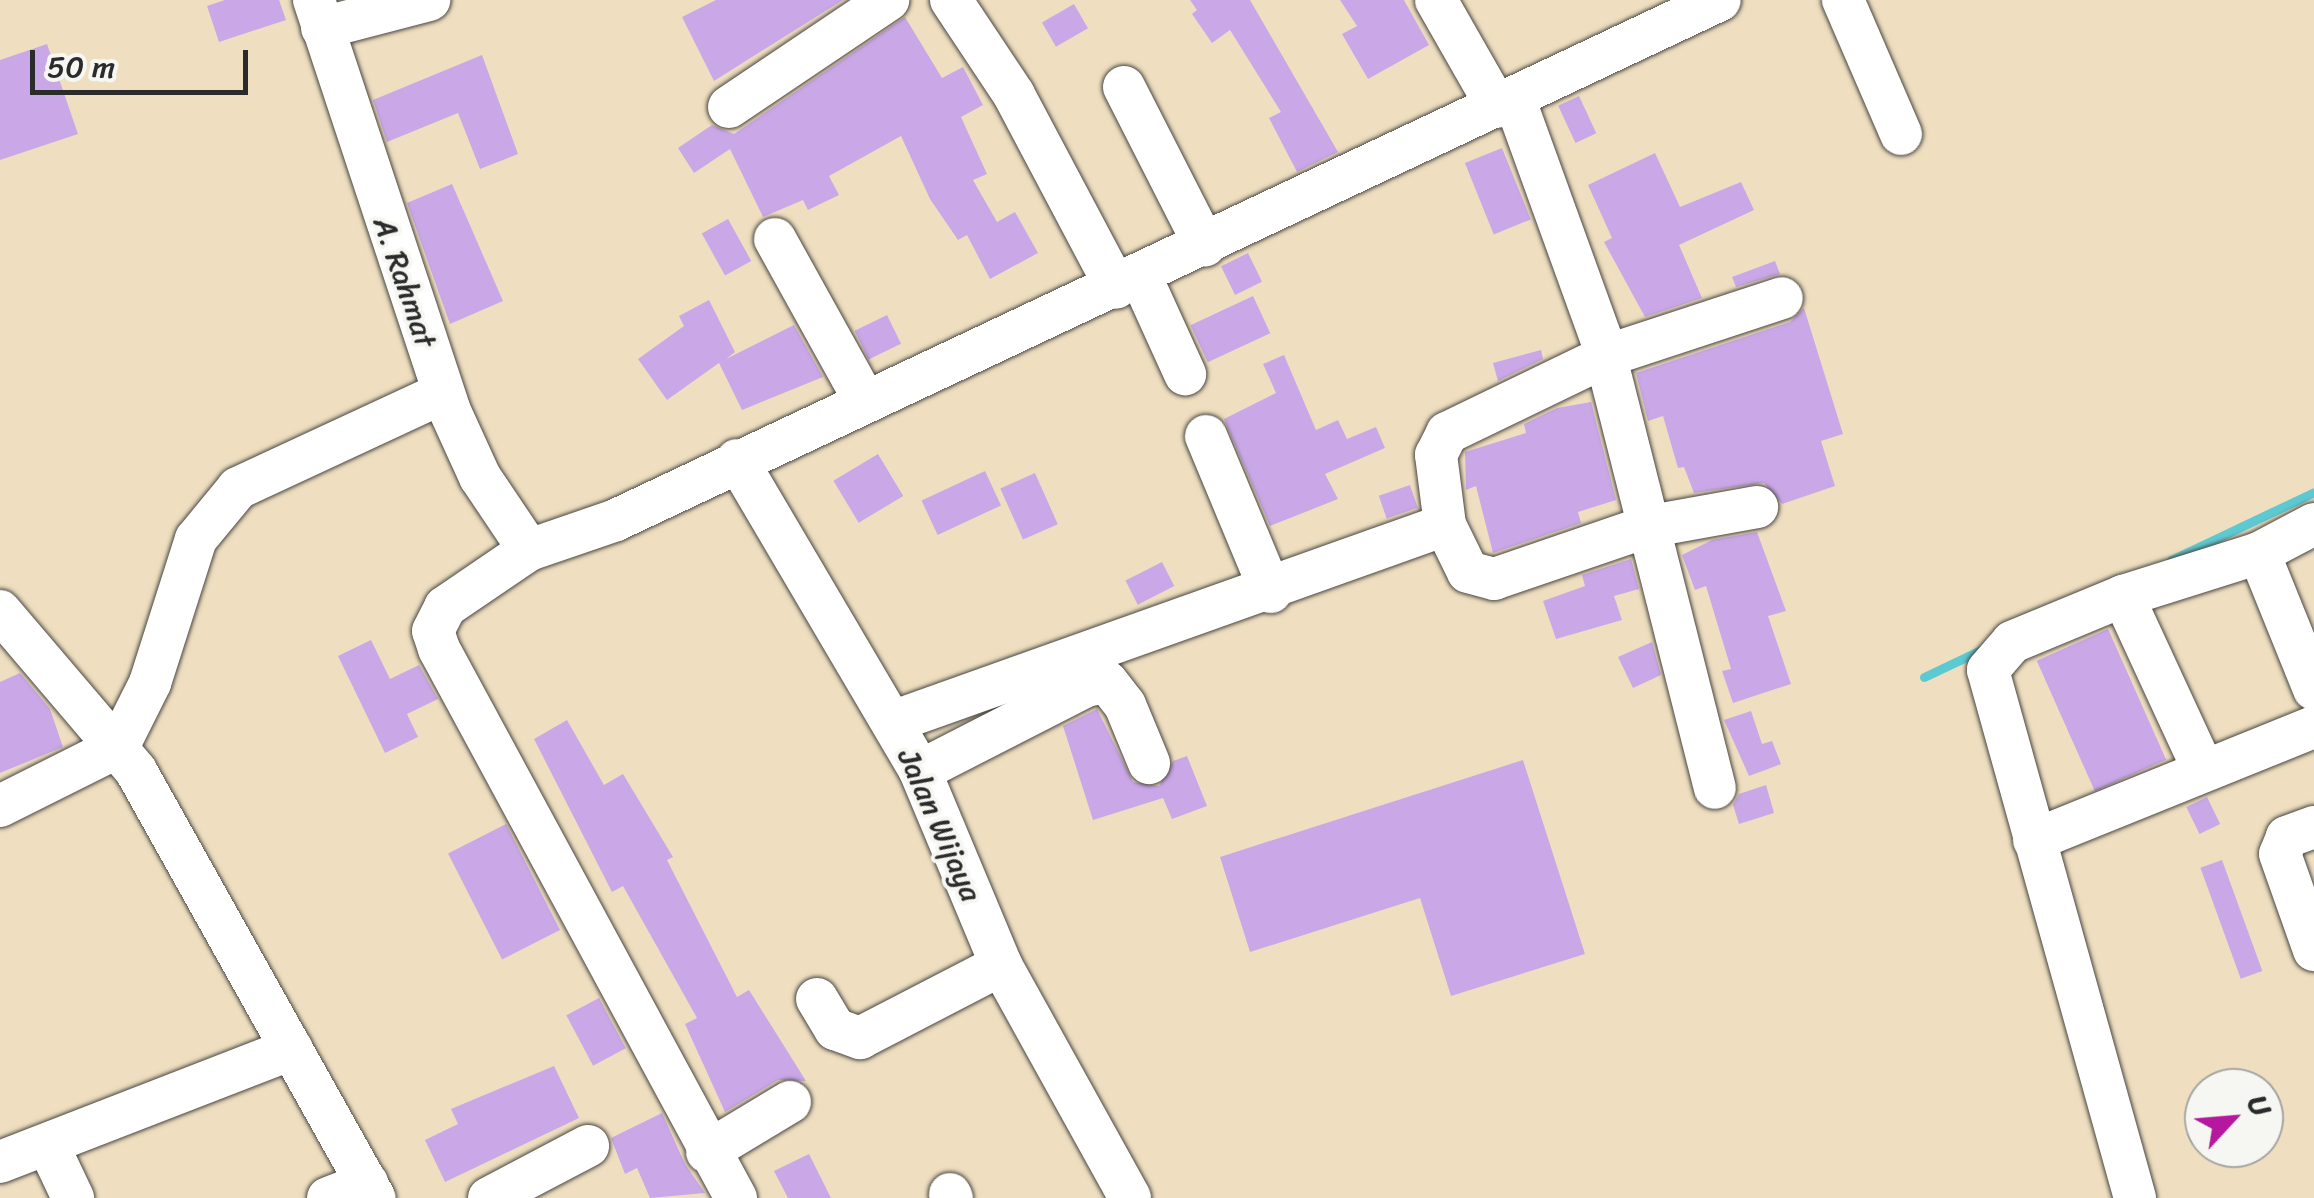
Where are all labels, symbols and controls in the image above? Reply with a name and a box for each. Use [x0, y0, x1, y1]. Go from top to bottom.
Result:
scale bar [35, 30, 252, 92]
text: 50 m [47, 40, 115, 94]
street label: A. Rahmat [366, 212, 444, 352]
street label: Jalan Wijaya [890, 743, 990, 907]
north arrow [2184, 1068, 2284, 1168]
text: U [2234, 1086, 2286, 1125]

